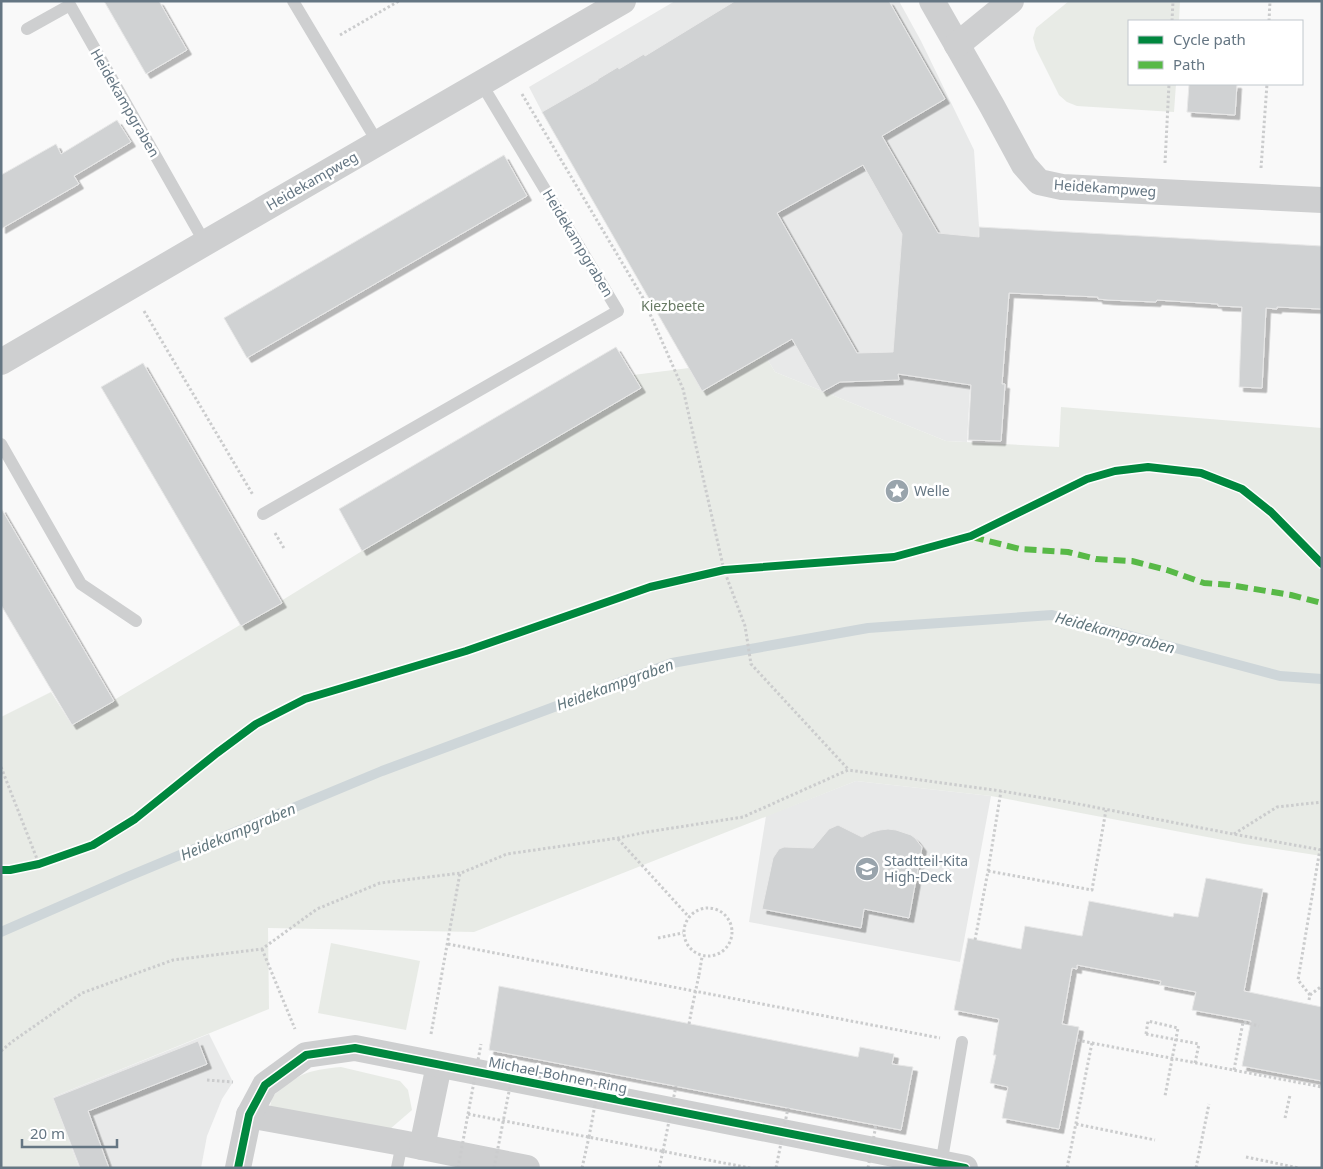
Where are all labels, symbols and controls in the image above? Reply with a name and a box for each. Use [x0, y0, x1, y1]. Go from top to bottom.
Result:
legend [1128, 20, 1303, 85]
text: Cycle path [1173, 29, 1246, 49]
street label: Heidekampgraben [87, 45, 164, 161]
text: Path [1173, 54, 1205, 74]
street label: Heidekampweg [263, 147, 361, 214]
street label: Heidekampweg [1053, 174, 1157, 201]
street label: Heidekampgraben [539, 185, 618, 300]
park label: Kiezbeete [641, 296, 705, 315]
place icon: Welle [884, 478, 910, 504]
place label: Welle [914, 481, 950, 500]
water label: Heidekampgraben [1053, 606, 1177, 658]
water label: Heidekampgraben [553, 654, 676, 715]
water label: Heidekampgraben [177, 798, 298, 864]
place label: Stadtteil-Kita High-Deck [884, 851, 968, 886]
school or university icon: Stadtteil-Kita High-Deck [854, 856, 880, 882]
street label: Michael-Bohnen-Ring [487, 1052, 629, 1097]
scale bar [22, 1116, 118, 1148]
text: 20 m [30, 1123, 65, 1143]

